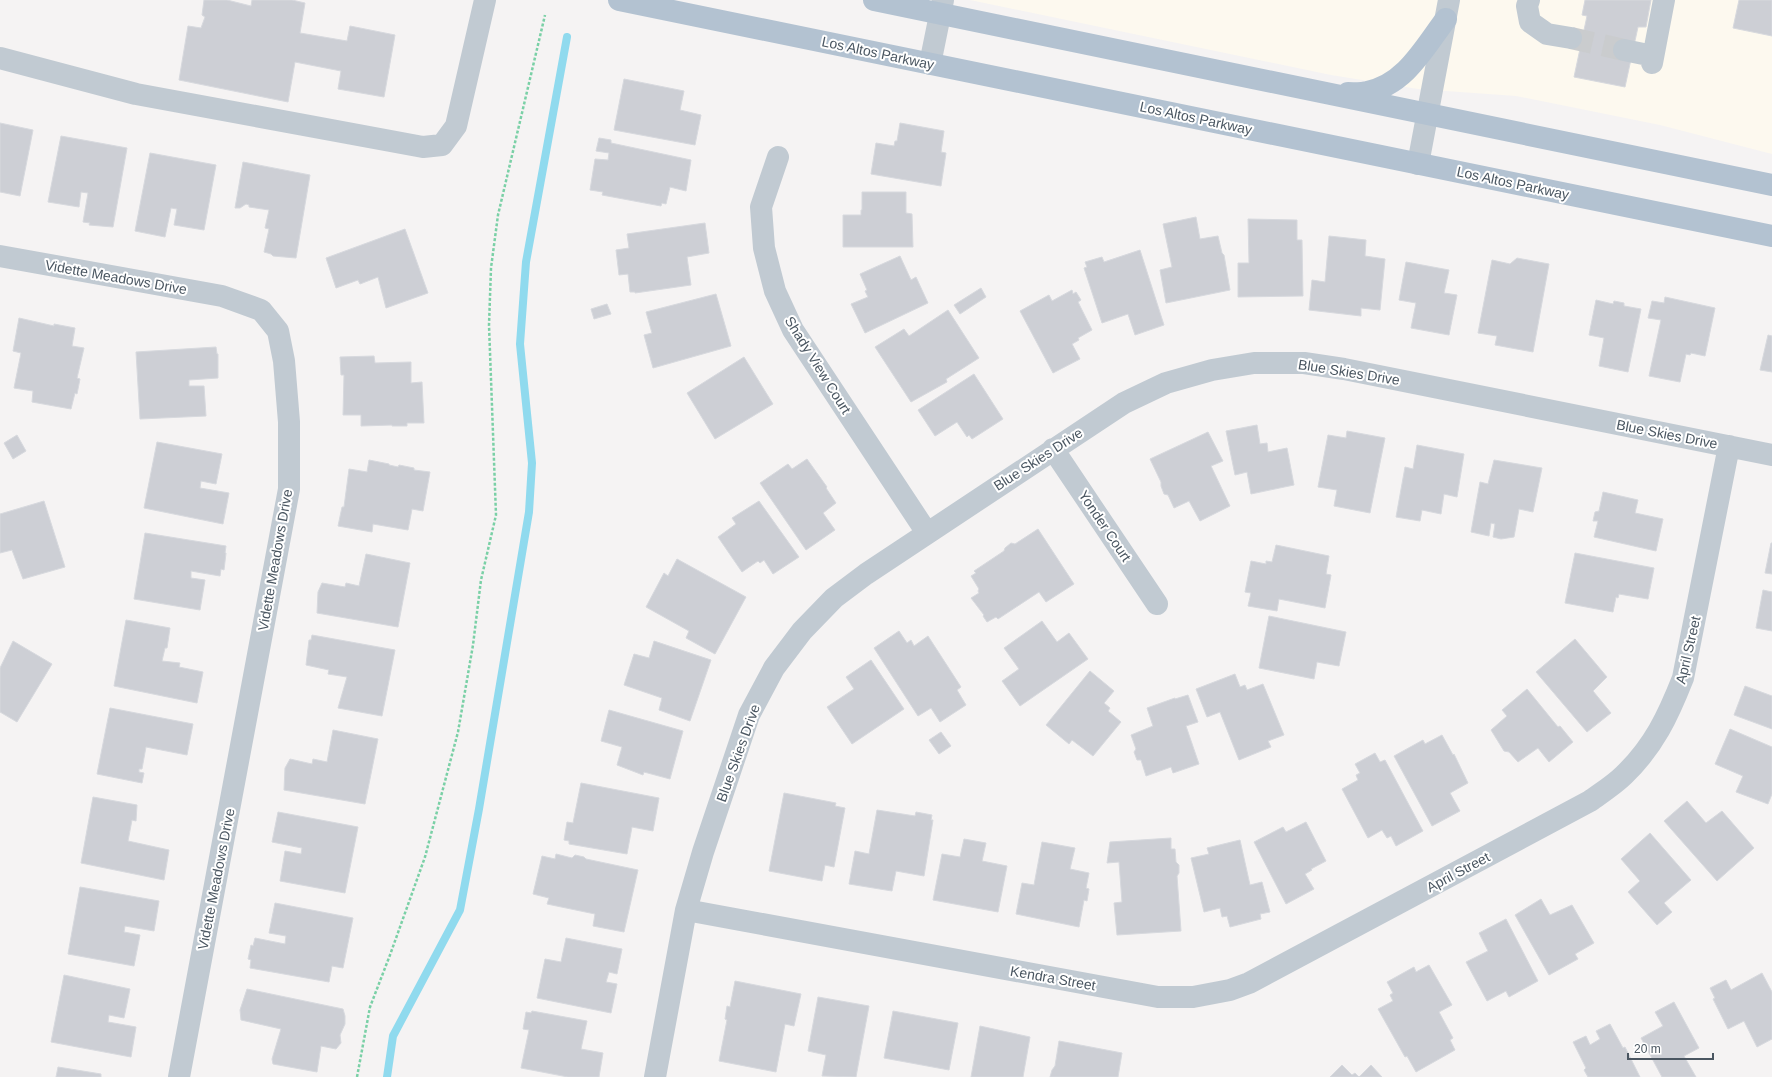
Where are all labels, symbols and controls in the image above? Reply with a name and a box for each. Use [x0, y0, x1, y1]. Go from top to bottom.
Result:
street label: Los Altos Parkway [820, 33, 936, 73]
street label: Los Altos Parkway [1138, 98, 1254, 138]
street label: Los Altos Parkway [1455, 163, 1571, 203]
street label: Vidette Meadows Drive [44, 257, 188, 297]
street label: Shady View Court [782, 313, 854, 417]
street label: Blue Skies Drive [1297, 356, 1401, 388]
street label: Blue Skies Drive [1615, 416, 1719, 452]
street label: Blue Skies Drive [991, 424, 1086, 494]
street label: Vidette Meadows Drive [255, 488, 295, 632]
street label: Yonder Court [1075, 488, 1135, 565]
street label: April Street [1672, 614, 1704, 686]
street label: Blue Skies Drive [713, 702, 763, 804]
street label: Vidette Meadows Drive [194, 807, 238, 951]
street label: April Street [1424, 849, 1492, 895]
street label: Kendra Street [1009, 963, 1097, 993]
scale bar [1628, 1035, 1713, 1061]
text: 20 m [1634, 1042, 1661, 1056]

